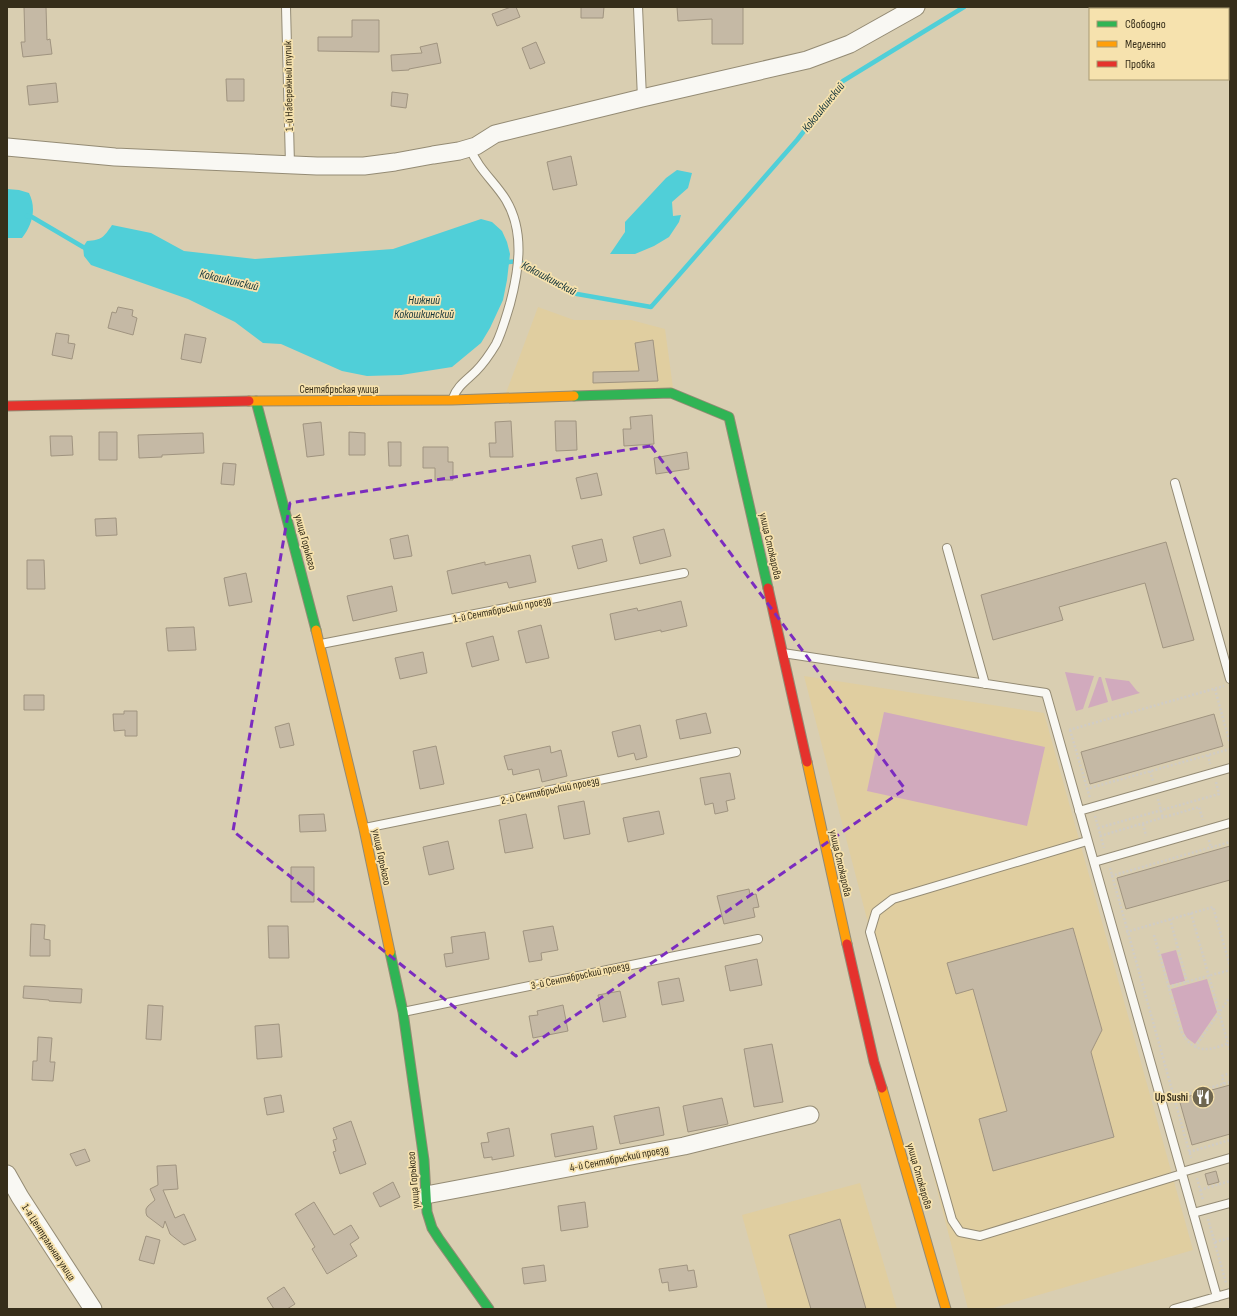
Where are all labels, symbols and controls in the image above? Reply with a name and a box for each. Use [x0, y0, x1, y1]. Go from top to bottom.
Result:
legend [1089, 8, 1229, 80]
text: Свободно [1125, 17, 1166, 32]
text: Медленно [1125, 37, 1166, 52]
street label: 1-й Набережный тупик [281, 40, 296, 131]
text: Пробка [1125, 57, 1156, 72]
water label: Кокошкинский [799, 79, 848, 135]
water label: Кокошкинский [519, 258, 579, 299]
water label: Кокошкинский [198, 266, 260, 295]
water label: Нижний Кокошкинский [394, 293, 454, 322]
street label: Сентябрьская улица [299, 383, 379, 396]
street label: улица Стожарова [757, 511, 785, 581]
street label: улица Горького [292, 513, 319, 572]
street label: 1-й Сентябрьский проезд [452, 594, 552, 625]
street label: 2-й Сентябрьский проезд [500, 774, 600, 807]
street label: улица Горького [369, 828, 394, 887]
street label: улица Стожарова [827, 828, 855, 898]
street label: 3-й Сентябрьский проезд [530, 959, 630, 992]
restaurant icon: Up Sushi [1190, 1084, 1216, 1110]
place label: Up Sushi [1155, 1091, 1188, 1104]
street label: улица Стожарова [904, 1142, 935, 1211]
street label: 4-й Сентябрьский проезд [569, 1143, 670, 1174]
street label: улица Горького [404, 1150, 422, 1209]
street label: 1-я Центральная улица [19, 1201, 78, 1283]

